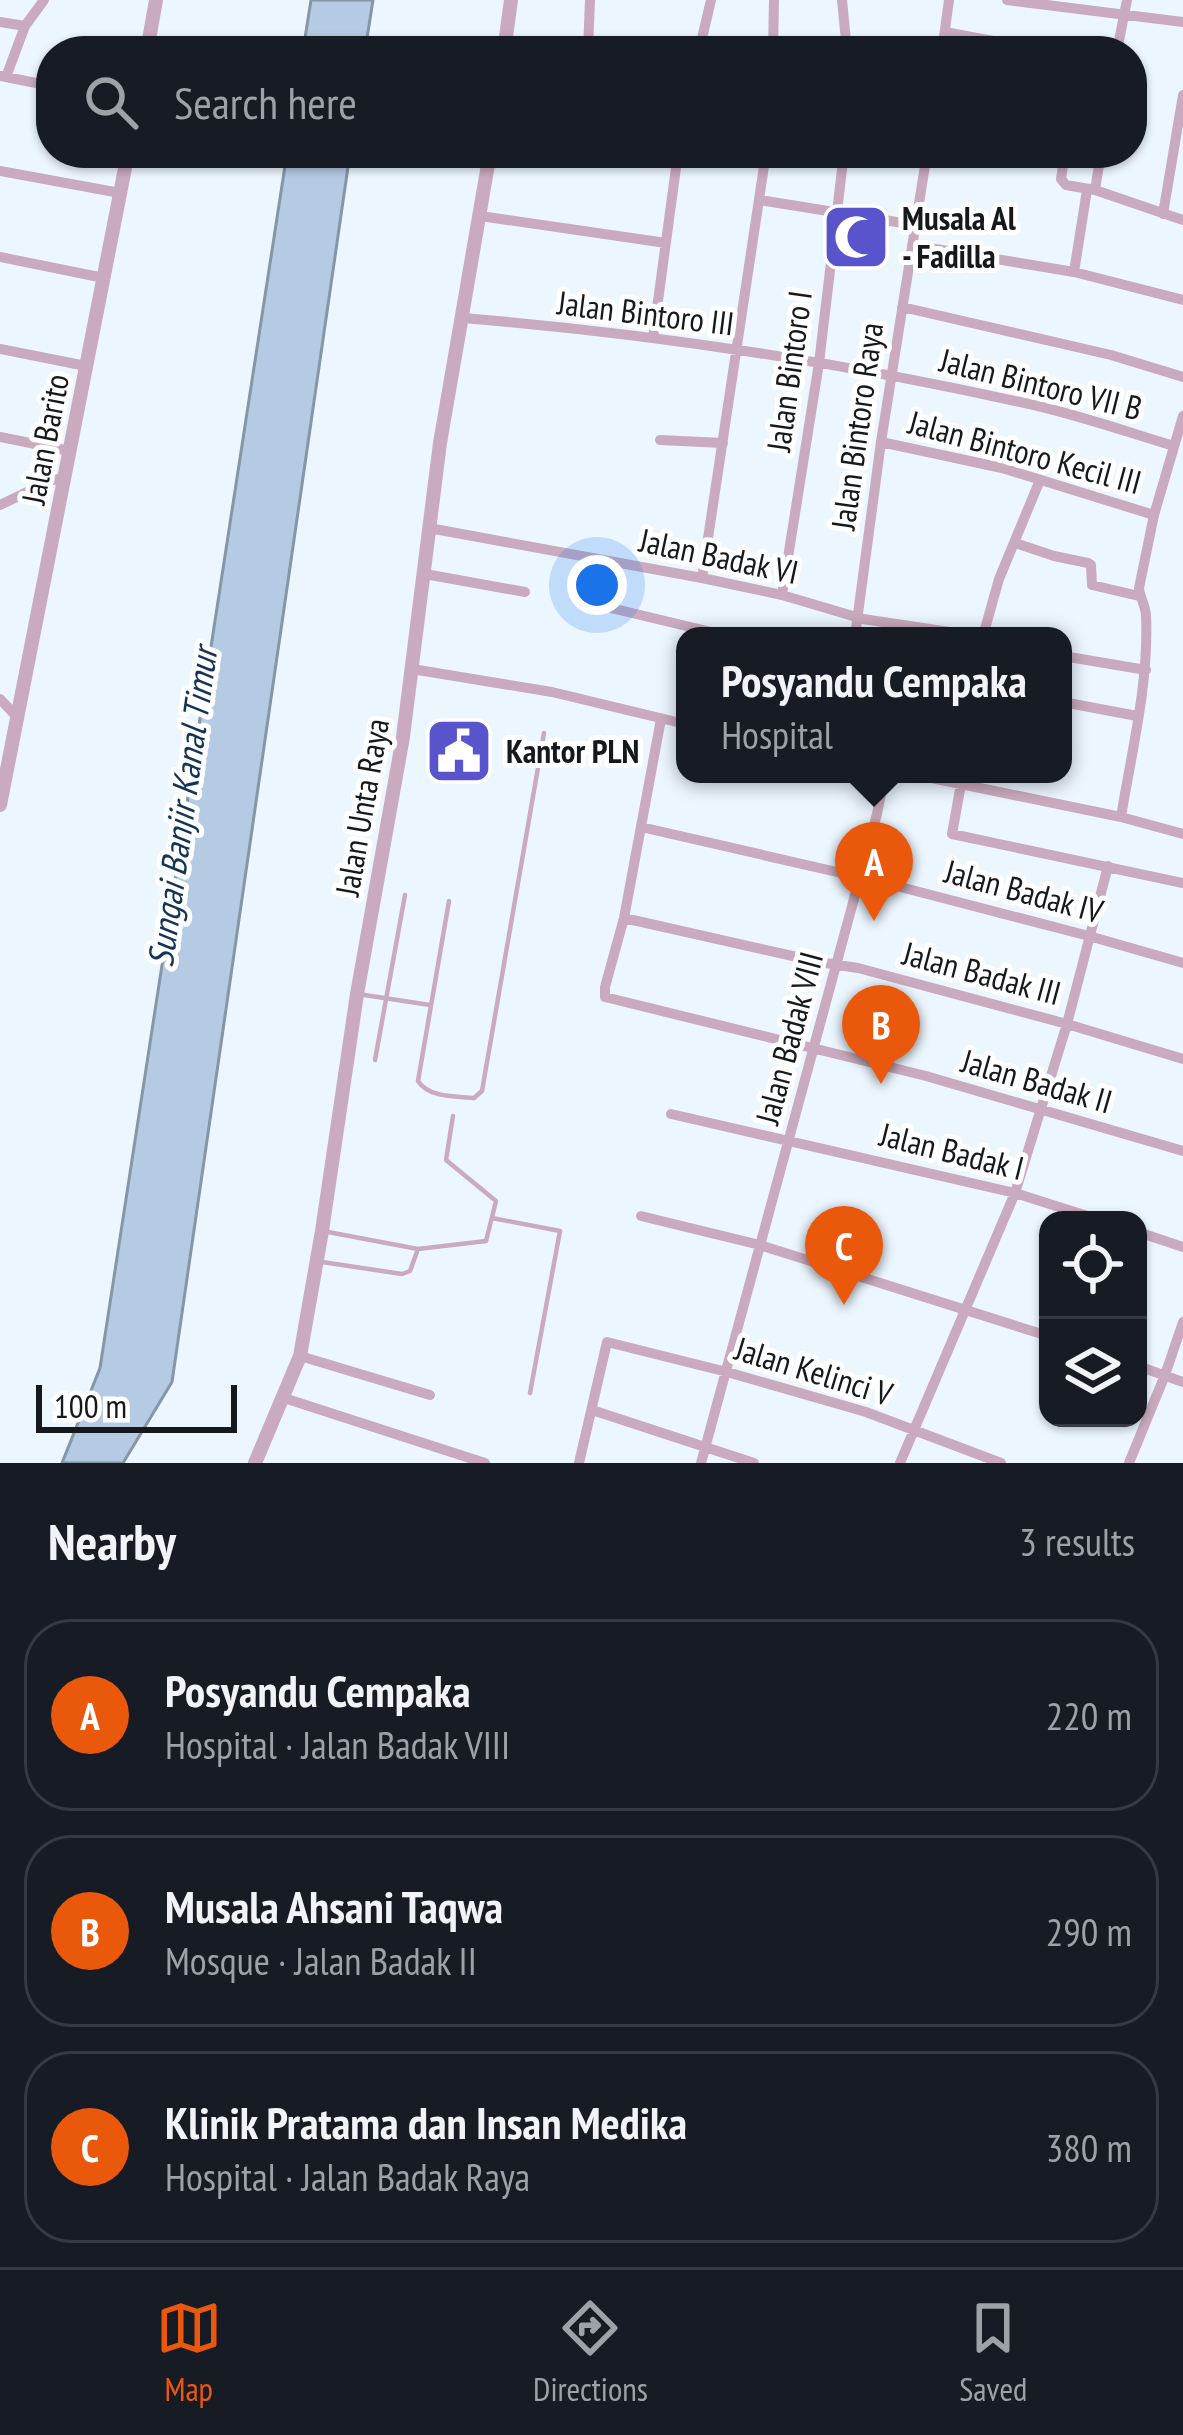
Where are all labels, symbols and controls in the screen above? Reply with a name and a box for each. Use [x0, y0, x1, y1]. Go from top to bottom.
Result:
search box [36, 36, 1147, 168]
icon: search [78, 69, 144, 135]
text: Search here [174, 73, 357, 131]
place label: Musala Al - Fadilla [902, 196, 1017, 277]
mosque icon: Musala Al - Fadilla [821, 202, 891, 272]
street label: Jalan Bintoro III [555, 280, 737, 345]
street label: Jalan Bintoro I [756, 288, 821, 455]
street label: Jalan Bintoro Raya [821, 320, 892, 533]
street label: Jalan Bintoro VII B [935, 337, 1146, 429]
street label: Jalan Barito [11, 370, 78, 509]
street label: Jalan Bintoro Kecil III [903, 400, 1146, 503]
street label: Jalan Badak VI [635, 518, 802, 593]
your location [567, 555, 627, 615]
popup [676, 627, 1072, 783]
water label: Sungai Banjir Kanal Timur [136, 639, 228, 970]
text: Posyandu Cempaka [721, 651, 1027, 709]
text: Hospital [721, 709, 833, 760]
street label: Jalan Unta Raya [325, 715, 398, 900]
public building icon: Kantor PLN [424, 716, 494, 786]
place label: Kantor PLN [506, 729, 639, 772]
pin: A [835, 822, 913, 921]
street label: Jalan Badak IV [939, 849, 1109, 932]
street label: Jalan Badak III [897, 931, 1066, 1014]
street label: Jalan Badak VIII [745, 947, 832, 1130]
pin: B [842, 985, 920, 1084]
street label: Jalan Badak II [956, 1038, 1117, 1122]
street label: Jalan Badak I [875, 1112, 1028, 1189]
pin: C [805, 1206, 883, 1305]
map controls [1039, 1211, 1147, 1427]
button: locate [1039, 1211, 1147, 1319]
button: layers [1039, 1319, 1147, 1427]
street label: Jalan Kelinci V [730, 1326, 899, 1415]
scale bar [36, 1379, 237, 1432]
text: 100 m [54, 1384, 127, 1427]
text: Nearby [48, 1508, 176, 1574]
text: 3 results [1019, 1516, 1135, 1567]
text: Posyandu Cempaka [165, 1661, 471, 1719]
text: A [80, 1690, 100, 1741]
text: 220 m [1046, 1690, 1132, 1741]
text: Hospital · Jalan Badak VIII [165, 1719, 510, 1770]
text: Musala Ahsani Taqwa [165, 1877, 503, 1935]
text: B [80, 1906, 100, 1957]
text: 290 m [1046, 1906, 1132, 1957]
text: Mosque · Jalan Badak II [165, 1935, 477, 1986]
text: Klinik Pratama dan Insan Medika [165, 2093, 687, 2151]
text: C [81, 2122, 99, 2173]
text: 380 m [1046, 2122, 1132, 2173]
text: Hospital · Jalan Badak Raya [165, 2151, 530, 2202]
tab: Map [156, 2295, 222, 2410]
tab: Directions [533, 2295, 648, 2410]
tab: Saved [959, 2295, 1027, 2410]

